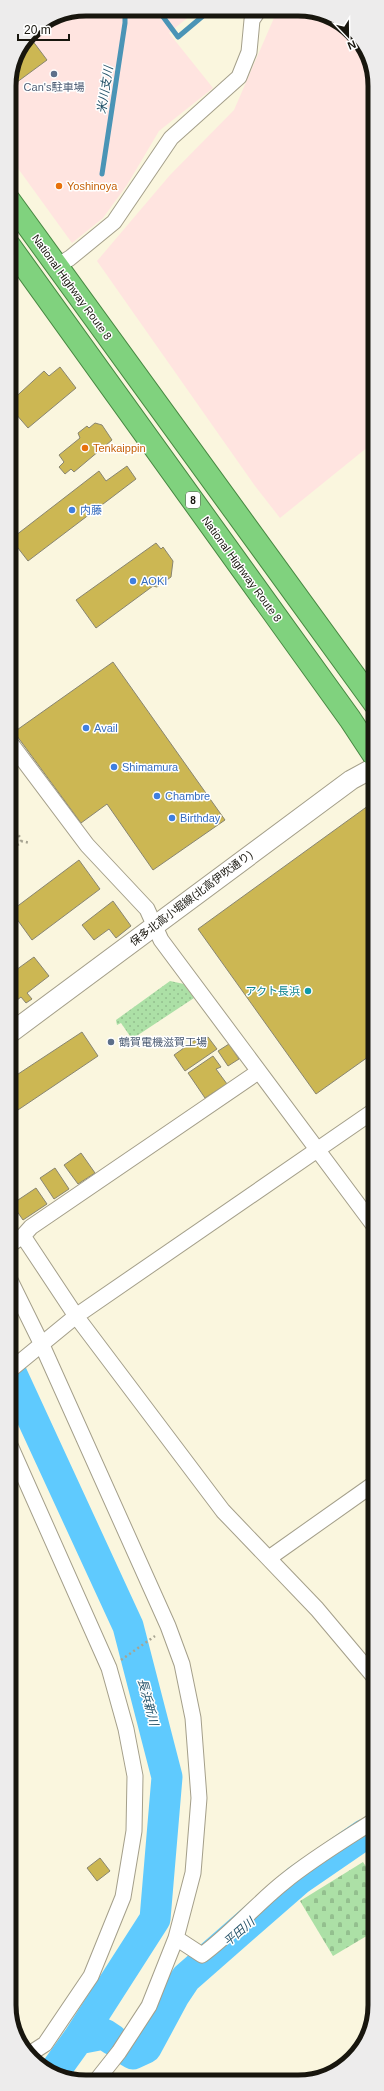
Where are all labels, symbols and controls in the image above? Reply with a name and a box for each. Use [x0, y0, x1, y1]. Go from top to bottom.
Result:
scale bar [18, 16, 69, 42]
north arrow [328, 16, 368, 56]
text: 20 m [24, 23, 51, 37]
text: N [346, 38, 358, 52]
water label: 米川支川 [94, 63, 116, 115]
marker: Can's駐車場 [49, 69, 59, 79]
place label: Can's駐車場 [24, 81, 84, 93]
place label: Yoshinoya [67, 180, 118, 192]
marker: Yoshinoya [54, 181, 64, 191]
street label: National Highway Route 8 [30, 232, 114, 342]
place label: Tenkaippin [93, 442, 146, 454]
marker: Tenkaippin [80, 443, 90, 453]
road number: 8 [186, 492, 200, 508]
place label: 内藤 [80, 504, 102, 516]
marker: 内藤 [67, 505, 77, 515]
street label: National Highway Route 8 [200, 514, 284, 624]
place label: AOKI [141, 575, 167, 587]
marker: AOKI [128, 576, 138, 586]
place label: Avail [94, 722, 118, 734]
marker: Avail [81, 723, 91, 733]
place label: Shimamura [122, 761, 179, 773]
marker: Shimamura [109, 762, 119, 772]
place label: Chambre [165, 790, 210, 802]
marker: Chambre [152, 791, 162, 801]
place label: Birthday [180, 812, 221, 824]
marker: Birthday [167, 813, 177, 823]
street label: 保多北高小堀線(北高伊吹通り) [127, 848, 255, 948]
place label: アクト長浜 [246, 985, 300, 997]
marker: アクト長浜 [303, 986, 313, 996]
place label: 鶴賀電機滋賀工場 [119, 1036, 207, 1048]
marker: 鶴賀電機滋賀工場 [106, 1037, 116, 1047]
water label: 長浜新川 [135, 1677, 161, 1729]
water label: 平田川 [221, 1914, 259, 1949]

